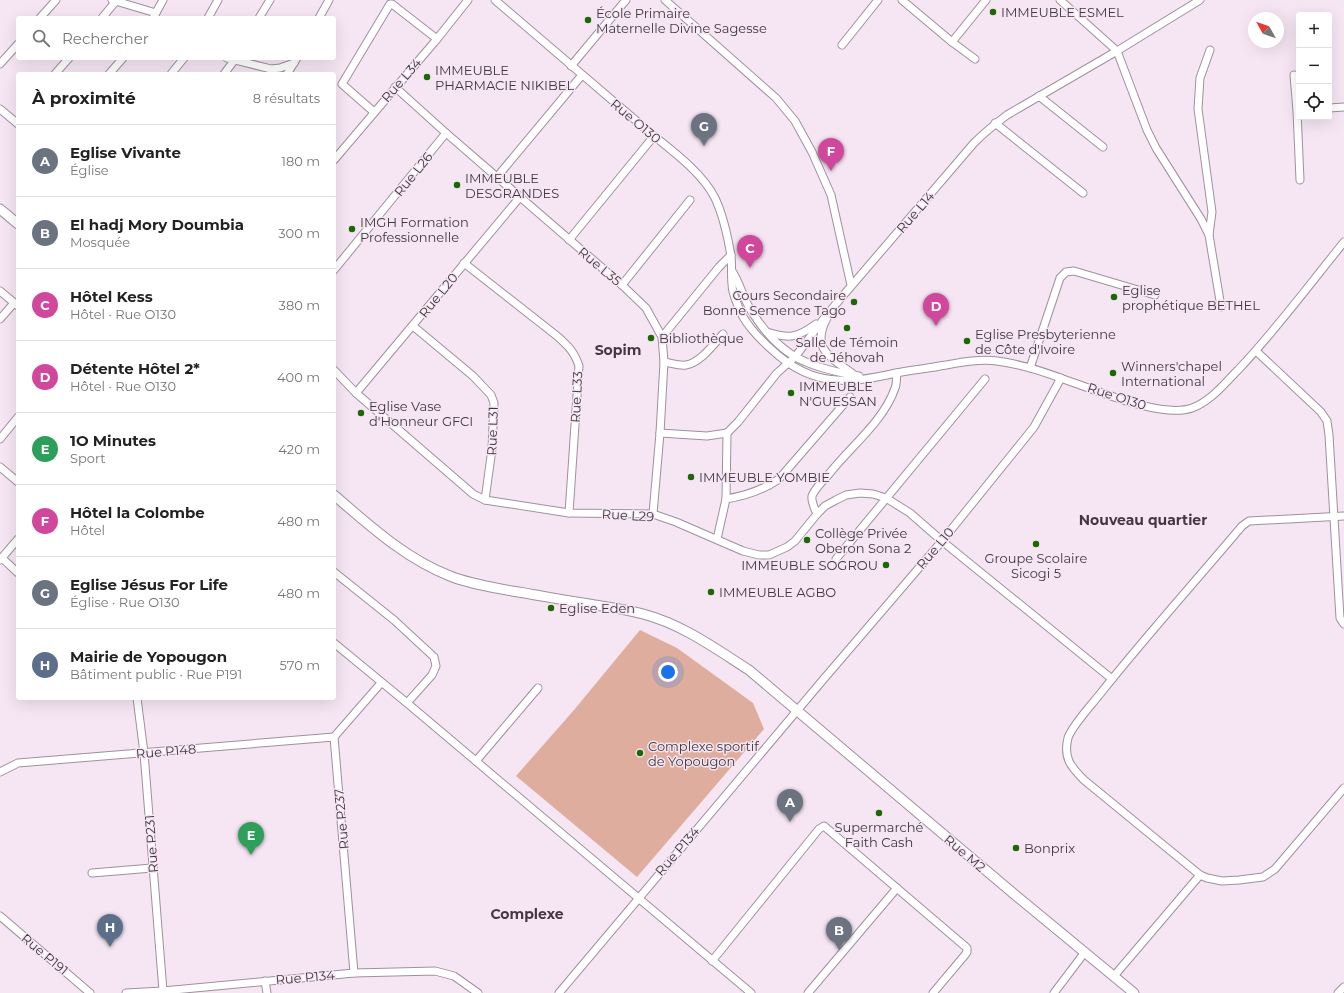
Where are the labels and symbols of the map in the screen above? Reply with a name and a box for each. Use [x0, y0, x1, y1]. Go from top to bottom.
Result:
place label: IMMEUBLE ESMEL [1001, 4, 1124, 20]
place label: École Primaire Maternelle Divine Sagesse [596, 5, 767, 36]
marker: IMMEUBLE ESMEL [988, 7, 998, 17]
north arrow [1248, 12, 1284, 48]
marker: École Primaire Maternelle Divine Sagesse [583, 15, 593, 25]
street label: Rue L34 [378, 54, 425, 105]
place label: IMMEUBLE PHARMACIE NIKIBEL [435, 62, 575, 93]
marker: IMMEUBLE PHARMACIE NIKIBEL [422, 72, 432, 82]
street label: Rue O130 [608, 95, 664, 147]
pin: G [691, 113, 717, 146]
pin: F [818, 138, 844, 171]
street label: Rue L26 [390, 149, 436, 199]
place label: IMMEUBLE DESGRANDES [465, 170, 559, 201]
marker: IMMEUBLE DESGRANDES [452, 180, 462, 190]
street label: Rue L14 [893, 188, 938, 236]
place label: IMGH Formation Professionnelle [360, 214, 469, 245]
marker: IMGH Formation Professionnelle [347, 224, 357, 234]
pin: C [737, 235, 763, 268]
street label: Rue L35 [575, 243, 625, 289]
street label: Rue L20 [415, 269, 461, 321]
place label: Eglise prophétique BETHEL [1122, 282, 1260, 313]
place label: Cours Secondaire Bonne Semence Tago [703, 287, 846, 318]
marker: Eglise prophétique BETHEL [1109, 292, 1119, 302]
pin: D [923, 293, 949, 326]
marker: Cours Secondaire Bonne Semence Tago [849, 297, 859, 307]
marker: Salle de Témoin de Jéhovah [842, 323, 852, 333]
place label: Eglise Presbyterienne de Côte d'Ivoire [975, 326, 1116, 357]
place label: Bibliothèque [659, 330, 744, 346]
marker: Bibliothèque [646, 333, 656, 343]
place label: Salle de Témoin de Jéhovah [796, 334, 898, 365]
marker: Eglise Presbyterienne de Côte d'Ivoire [962, 336, 972, 346]
district label: Sopim [595, 341, 641, 359]
place label: Winners'chapel International [1121, 358, 1222, 389]
marker: Winners'chapel International [1108, 368, 1118, 378]
street label: Rue L33 [567, 371, 585, 423]
place label: IMMEUBLE N'GUESSAN [799, 378, 877, 409]
street label: Rue O130 [1086, 379, 1148, 413]
marker: IMMEUBLE N'GUESSAN [786, 388, 796, 398]
place label: Eglise Vase d'Honneur GFCI [369, 398, 473, 429]
street label: Rue L31 [483, 406, 501, 456]
marker: Eglise Vase d'Honneur GFCI [356, 408, 366, 418]
place label: IMMEUBLE YOMBIE [699, 469, 830, 485]
marker: IMMEUBLE YOMBIE [686, 472, 696, 482]
street label: Rue L29 [601, 506, 655, 524]
district label: Nouveau quartier [1079, 511, 1207, 529]
street label: Rue L10 [913, 524, 957, 572]
place label: Collège Privée Oberon Sona 2 [815, 525, 911, 556]
marker: Collège Privée Oberon Sona 2 [802, 535, 812, 545]
marker: Groupe Scolaire Sicogi 5 [1031, 539, 1041, 549]
place label: Groupe Scolaire Sicogi 5 [985, 550, 1088, 581]
place label: IMMEUBLE SOGROU [741, 557, 878, 573]
marker: IMMEUBLE SOGROU [881, 560, 891, 570]
place label: IMMEUBLE AGBO [719, 584, 836, 600]
marker: IMMEUBLE AGBO [706, 587, 716, 597]
place label: Eglise Eden [559, 600, 635, 616]
marker: Eglise Eden [546, 603, 556, 613]
your location [658, 662, 678, 682]
place label: Complexe sportif de Yopougon [648, 738, 759, 769]
street label: Rue P148 [135, 740, 197, 762]
marker: Complexe sportif de Yopougon [635, 748, 645, 758]
street label: Rue P237 [330, 788, 352, 850]
pin: A [777, 789, 803, 822]
marker: Supermarché Faith Cash [874, 808, 884, 818]
street label: Rue P231 [141, 814, 161, 874]
place label: Supermarché Faith Cash [835, 819, 924, 850]
pin: E [238, 822, 264, 855]
street label: Rue P134 [651, 823, 703, 879]
street label: Rue M2 [941, 831, 989, 875]
place label: Bonprix [1024, 840, 1075, 856]
marker: Bonprix [1011, 843, 1021, 853]
district label: Complexe [490, 905, 564, 923]
pin: H [97, 914, 123, 947]
pin: B [826, 917, 852, 950]
street label: Rue P191 [18, 930, 72, 978]
street label: Rue P134 [275, 966, 336, 988]

